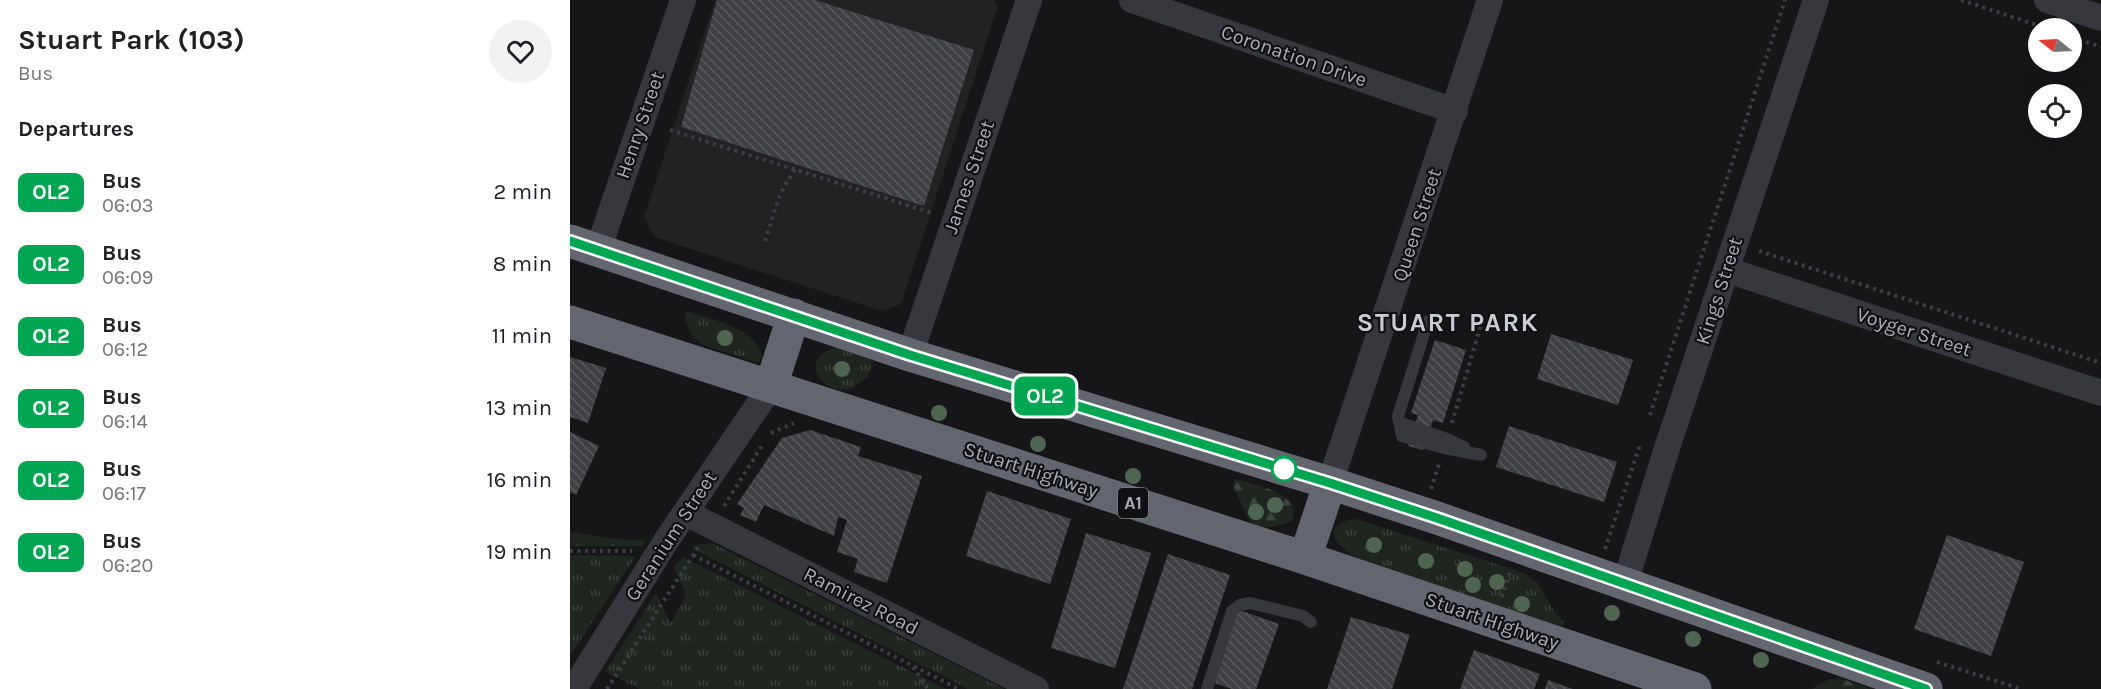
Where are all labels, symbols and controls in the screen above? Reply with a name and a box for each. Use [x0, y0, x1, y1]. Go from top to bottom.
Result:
north arrow [2028, 18, 2082, 72]
map controls [2028, 18, 2082, 138]
button: heart [489, 20, 552, 83]
street label: Coronation Drive [1218, 20, 1370, 92]
text: Stuart Park (103) [18, 23, 245, 56]
text: Bus [18, 62, 53, 85]
street label: Henry Street [611, 68, 669, 182]
button: locate [2028, 84, 2082, 138]
text: Departures [18, 116, 134, 142]
street label: James Street [939, 117, 999, 237]
street label: Queen Street [1388, 165, 1446, 284]
text: Bus [102, 168, 142, 194]
text: 2 min [494, 179, 552, 205]
text: OL2 [32, 180, 70, 204]
text: 06:03 [102, 194, 154, 217]
street label: Kings Street [1691, 234, 1747, 348]
text: Bus [102, 240, 142, 266]
text: 8 min [493, 251, 552, 277]
text: OL2 [32, 252, 70, 276]
text: 06:09 [102, 266, 153, 289]
street label: Voyger Street [1854, 303, 1975, 361]
district label: STUART PARK [1357, 307, 1539, 338]
text: Bus [102, 312, 142, 338]
text: 11 min [492, 323, 552, 349]
text: OL2 [32, 324, 70, 348]
text: 06:12 [102, 338, 148, 361]
line badge: OL2 [1010, 376, 1080, 416]
text: Bus [102, 384, 142, 410]
text: OL2 [1026, 384, 1064, 408]
text: 13 min [486, 395, 552, 421]
text: OL2 [32, 396, 70, 420]
text: 06:14 [102, 410, 148, 433]
street label: Stuart Highway [961, 437, 1101, 503]
text: Bus [102, 456, 142, 482]
unlabelled marker [1271, 456, 1297, 482]
street label: Geranium Street [621, 466, 722, 605]
text: 16 min [486, 467, 552, 493]
text: OL2 [32, 468, 70, 492]
text: 06:17 [102, 482, 146, 505]
road number: A1 [1118, 488, 1148, 518]
text: Bus [102, 528, 142, 554]
text: 19 min [486, 539, 552, 565]
text: OL2 [32, 540, 70, 564]
text: 06:20 [102, 554, 153, 577]
street label: Ramirez Road [800, 562, 922, 640]
street label: Stuart Highway [1422, 587, 1562, 655]

